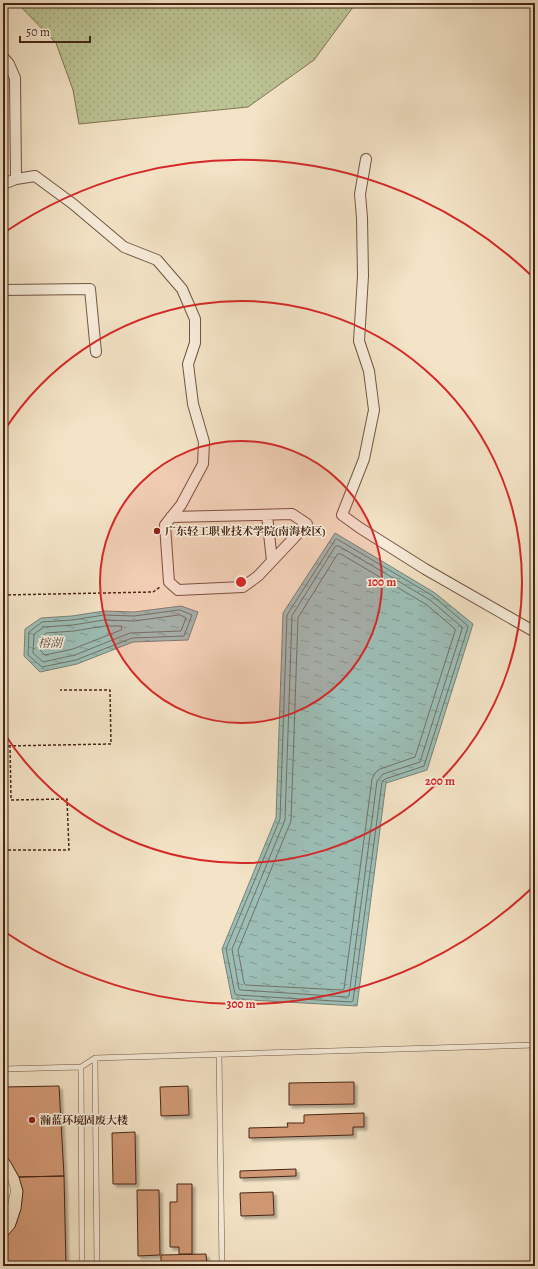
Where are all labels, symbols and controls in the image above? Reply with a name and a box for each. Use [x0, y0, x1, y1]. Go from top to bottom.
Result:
scale bar [20, 18, 90, 44]
text: 50 m [26, 24, 50, 40]
place label: 广东轻工职业技术学院(南海校区) [165, 524, 325, 539]
marker: 广东轻工职业技术学院(南海校区) [152, 526, 162, 536]
text: 100 m [368, 574, 396, 590]
centre of rings [234, 575, 248, 589]
water label: 榕湖 [38, 635, 64, 651]
text: 200 m [425, 773, 455, 789]
text: 300 m [226, 996, 256, 1012]
place label: 瀚蓝环境固废大楼 [40, 1113, 128, 1128]
marker: 瀚蓝环境固废大楼 [27, 1115, 37, 1125]

